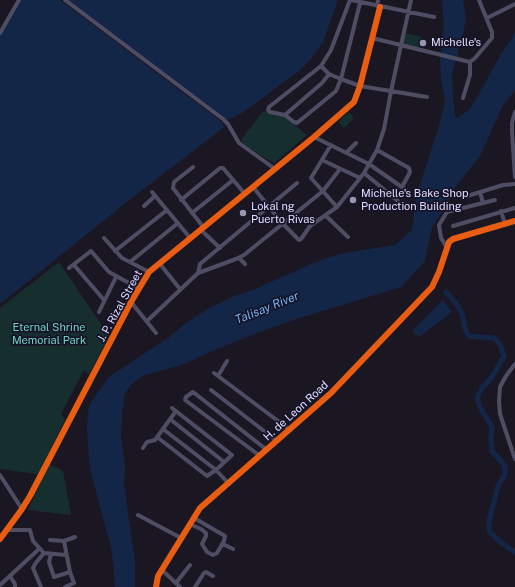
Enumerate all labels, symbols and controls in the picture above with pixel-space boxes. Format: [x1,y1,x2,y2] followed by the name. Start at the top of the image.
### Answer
[431,36,481,50] place label: Michelle's
[418,38,428,48] marker: Michelle's
[361,187,469,213] place label: Michelle's Bake Shop Production Building
[348,195,358,205] marker: Michelle's Bake Shop Production Building
[251,200,315,226] place label: Lokal ng Puerto Rivas
[238,208,248,218] marker: Lokal ng Puerto Rivas
[95,268,145,344] street label: J. P. Rizal Street
[233,289,301,327] water label: Talisay River
[12,321,86,347] park label: Eternal Shrine Memorial Park
[261,378,331,444] street label: H. de Leon Road

